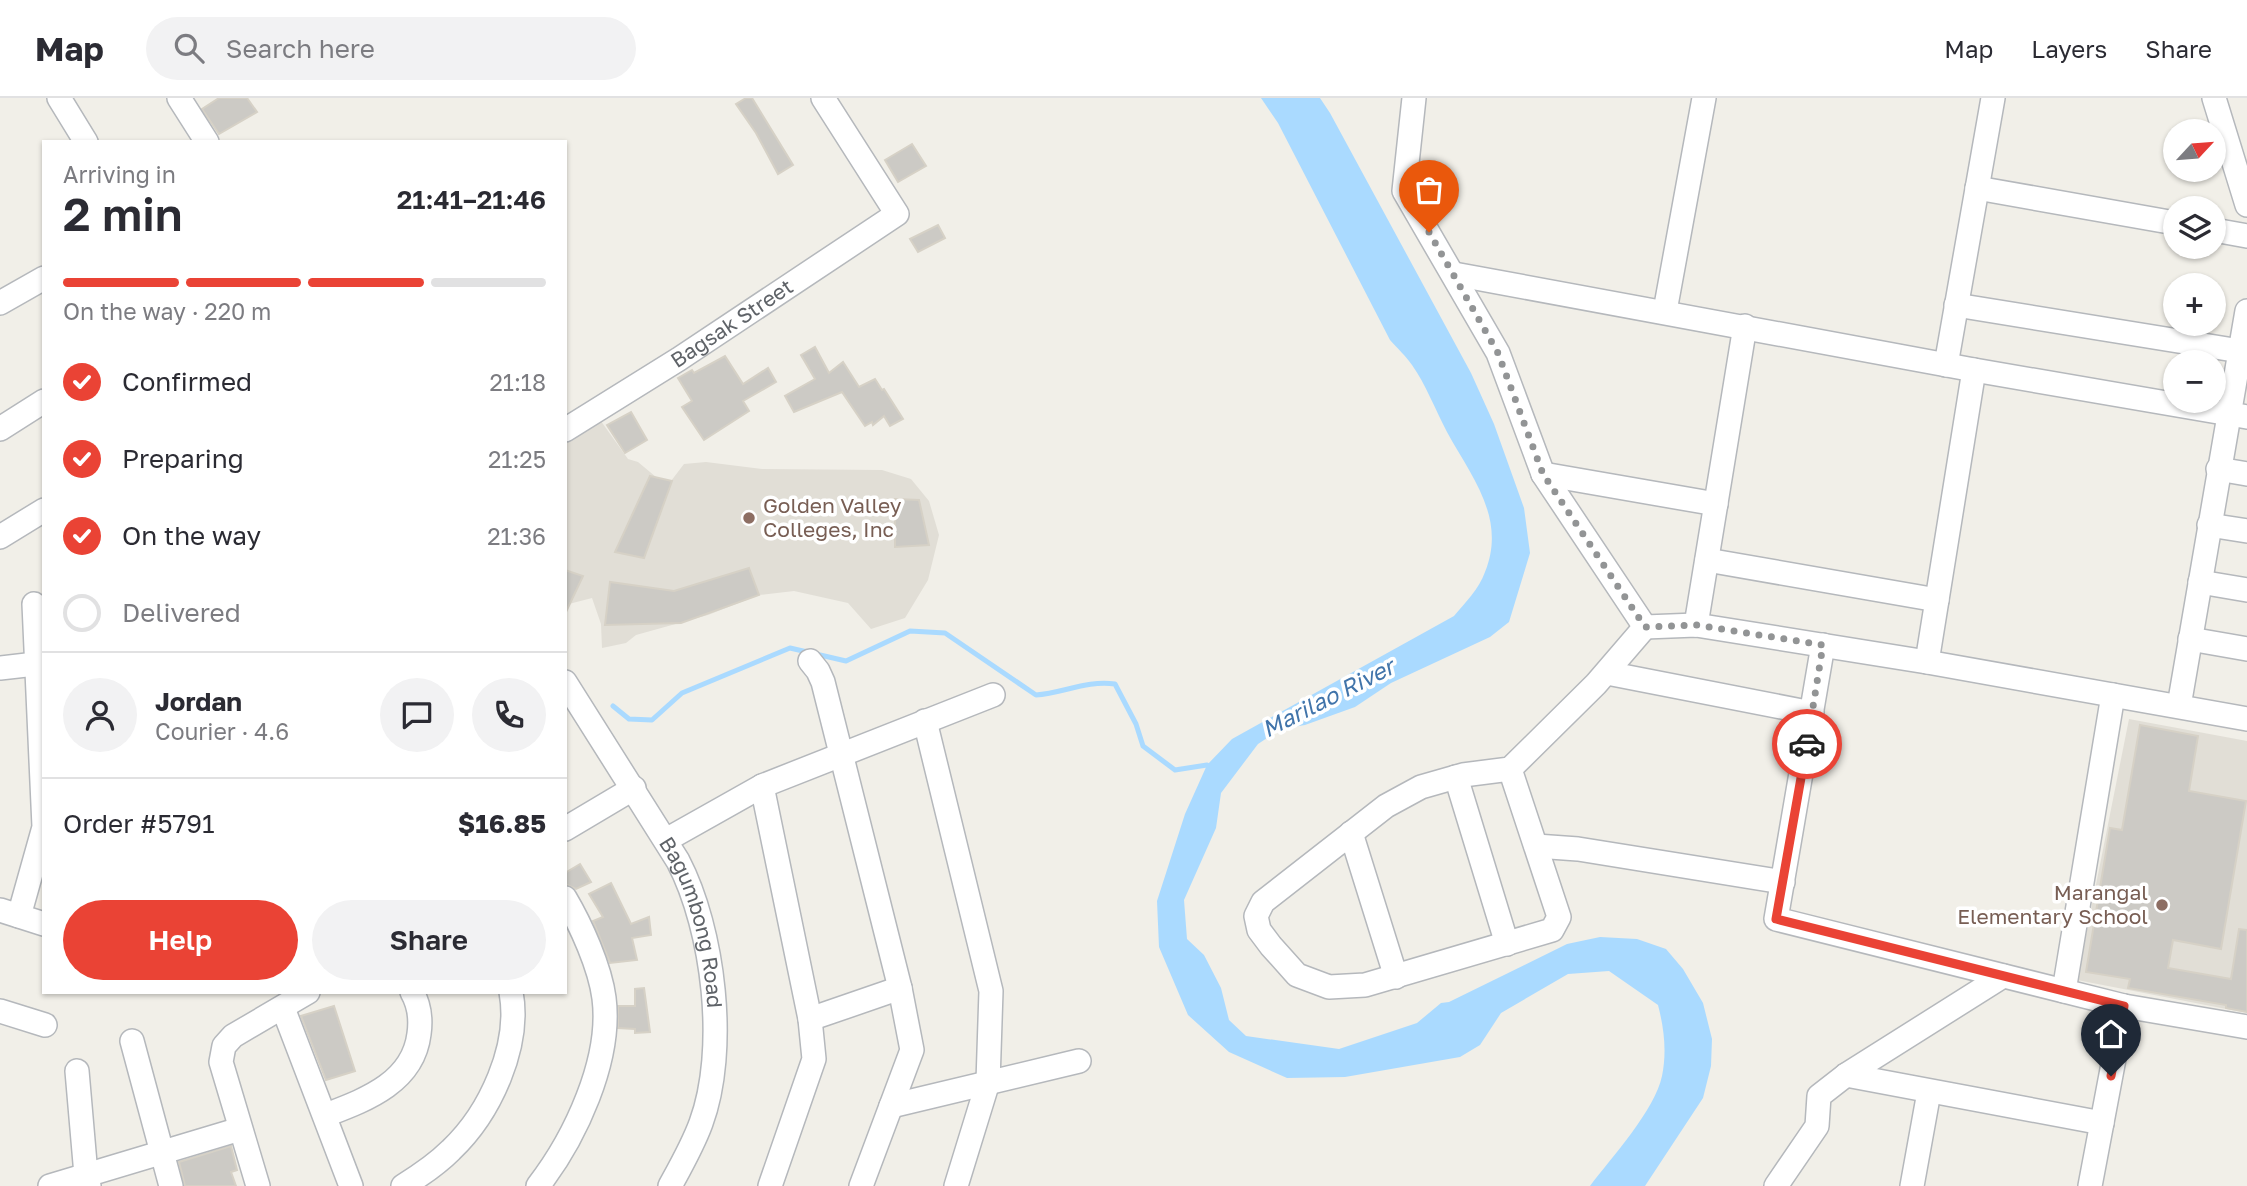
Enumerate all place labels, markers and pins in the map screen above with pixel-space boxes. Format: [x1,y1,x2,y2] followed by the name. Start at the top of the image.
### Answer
[1399,160,1459,232] pin
[763,492,902,542] place label: Golden Valley Colleges, Inc
[741,510,757,526] marker: Golden Valley Colleges, Inc
[1957,879,2148,929] place label: Marangal Elementary School
[2154,897,2170,913] marker: Marangal Elementary School
[2081,1004,2141,1076] pin

